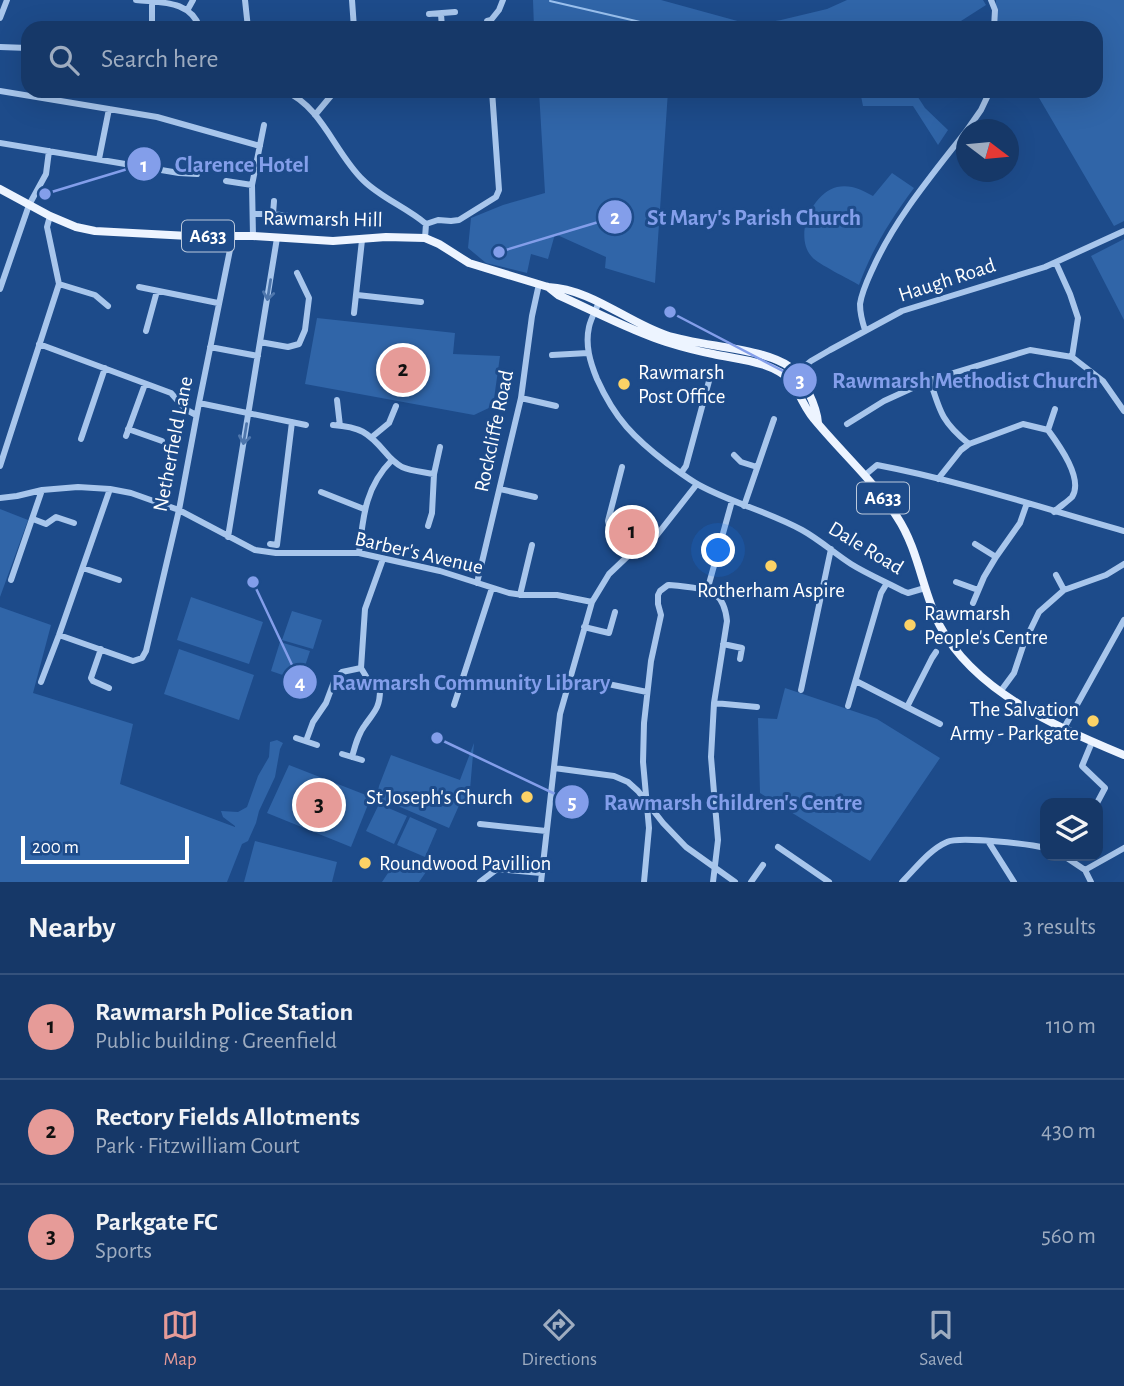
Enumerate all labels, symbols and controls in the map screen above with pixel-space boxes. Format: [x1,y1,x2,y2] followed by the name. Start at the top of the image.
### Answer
[21,21,1103,98] search box
[45,41,83,79] icon: search
[101,46,219,72] text: Search here
[956,119,1019,182] north arrow
[126,142,324,186] callout: Clarence Hotel
[175,154,309,177] text: Clarence Hotel
[140,155,148,176] text: 1
[598,195,875,239] callout: St Mary's Parish Church
[263,207,383,231] street label: Rawmarsh Hill
[610,207,620,228] text: 2
[647,207,861,230] text: St Mary's Parish Church
[182,220,234,252] road number: A633
[896,254,998,306] street label: Haugh Road
[262,278,275,301] one-way arrow
[380,344,426,396] pin: 2
[783,358,1112,402] callout: Rawmarsh Methodist Church
[638,362,725,407] place label: Rawmarsh Post Office
[471,368,517,494] street label: Rockcliffe Road
[795,370,805,391] text: 3
[832,370,1098,393] text: Rawmarsh Methodist Church
[150,375,196,513] street label: Netherfield Lane
[616,376,632,392] marker: Rawmarsh Post Office
[238,422,251,445] one-way arrow
[857,482,909,513] road number: A633
[609,506,655,558] pin: 1
[825,518,907,579] street label: Dale Road
[353,528,485,578] street label: Barber's Avenue
[701,533,735,567] your location
[763,558,779,574] marker: Rotherham Aspire
[697,580,845,601] place label: Rotherham Aspire
[924,603,1048,648] place label: Rawmarsh People's Centre
[902,617,918,633] marker: Rawmarsh People's Centre
[282,660,624,704] callout: Rawmarsh Community Library
[295,672,305,693] text: 4
[332,672,611,695] text: Rawmarsh Community Library
[950,699,1079,744] place label: The Salvation Army - Parkgate
[1085,713,1101,729] marker: The Salvation Army - Parkgate
[296,779,342,831] pin: 3
[555,780,876,824] callout: Rawmarsh Children's Centre
[366,787,513,808] place label: St Joseph's Church
[519,789,535,805] marker: St Joseph's Church
[567,792,577,813] text: 5
[604,792,862,815] text: Rawmarsh Children's Centre
[1040,798,1103,861] map controls
[1040,798,1103,861] button: layers
[21,833,189,865] scale bar
[32,838,79,857] text: 200 m
[379,853,551,874] place label: Roundwood Pavillion
[357,855,373,871] marker: Roundwood Pavillion
[28,913,116,943] text: Nearby
[1023,916,1096,939] text: 3 results
[95,999,353,1025] text: Rawmarsh Police Station
[47,1015,55,1038] text: 1
[1046,1015,1096,1038] text: 110 m
[95,1030,337,1053] text: Public building · Greenfield
[95,1104,360,1130] text: Rectory Fields Allotments
[46,1120,56,1143] text: 2
[1041,1120,1096,1143] text: 430 m
[95,1135,300,1158] text: Park · Fitzwilliam Court
[95,1209,218,1235] text: Parkgate FC
[46,1225,56,1248] text: 3
[1041,1225,1096,1248] text: 560 m
[95,1240,152,1263] text: Sports
[161,1306,199,1371] tab: Map
[521,1306,597,1371] tab: Directions
[919,1306,963,1371] tab: Saved

